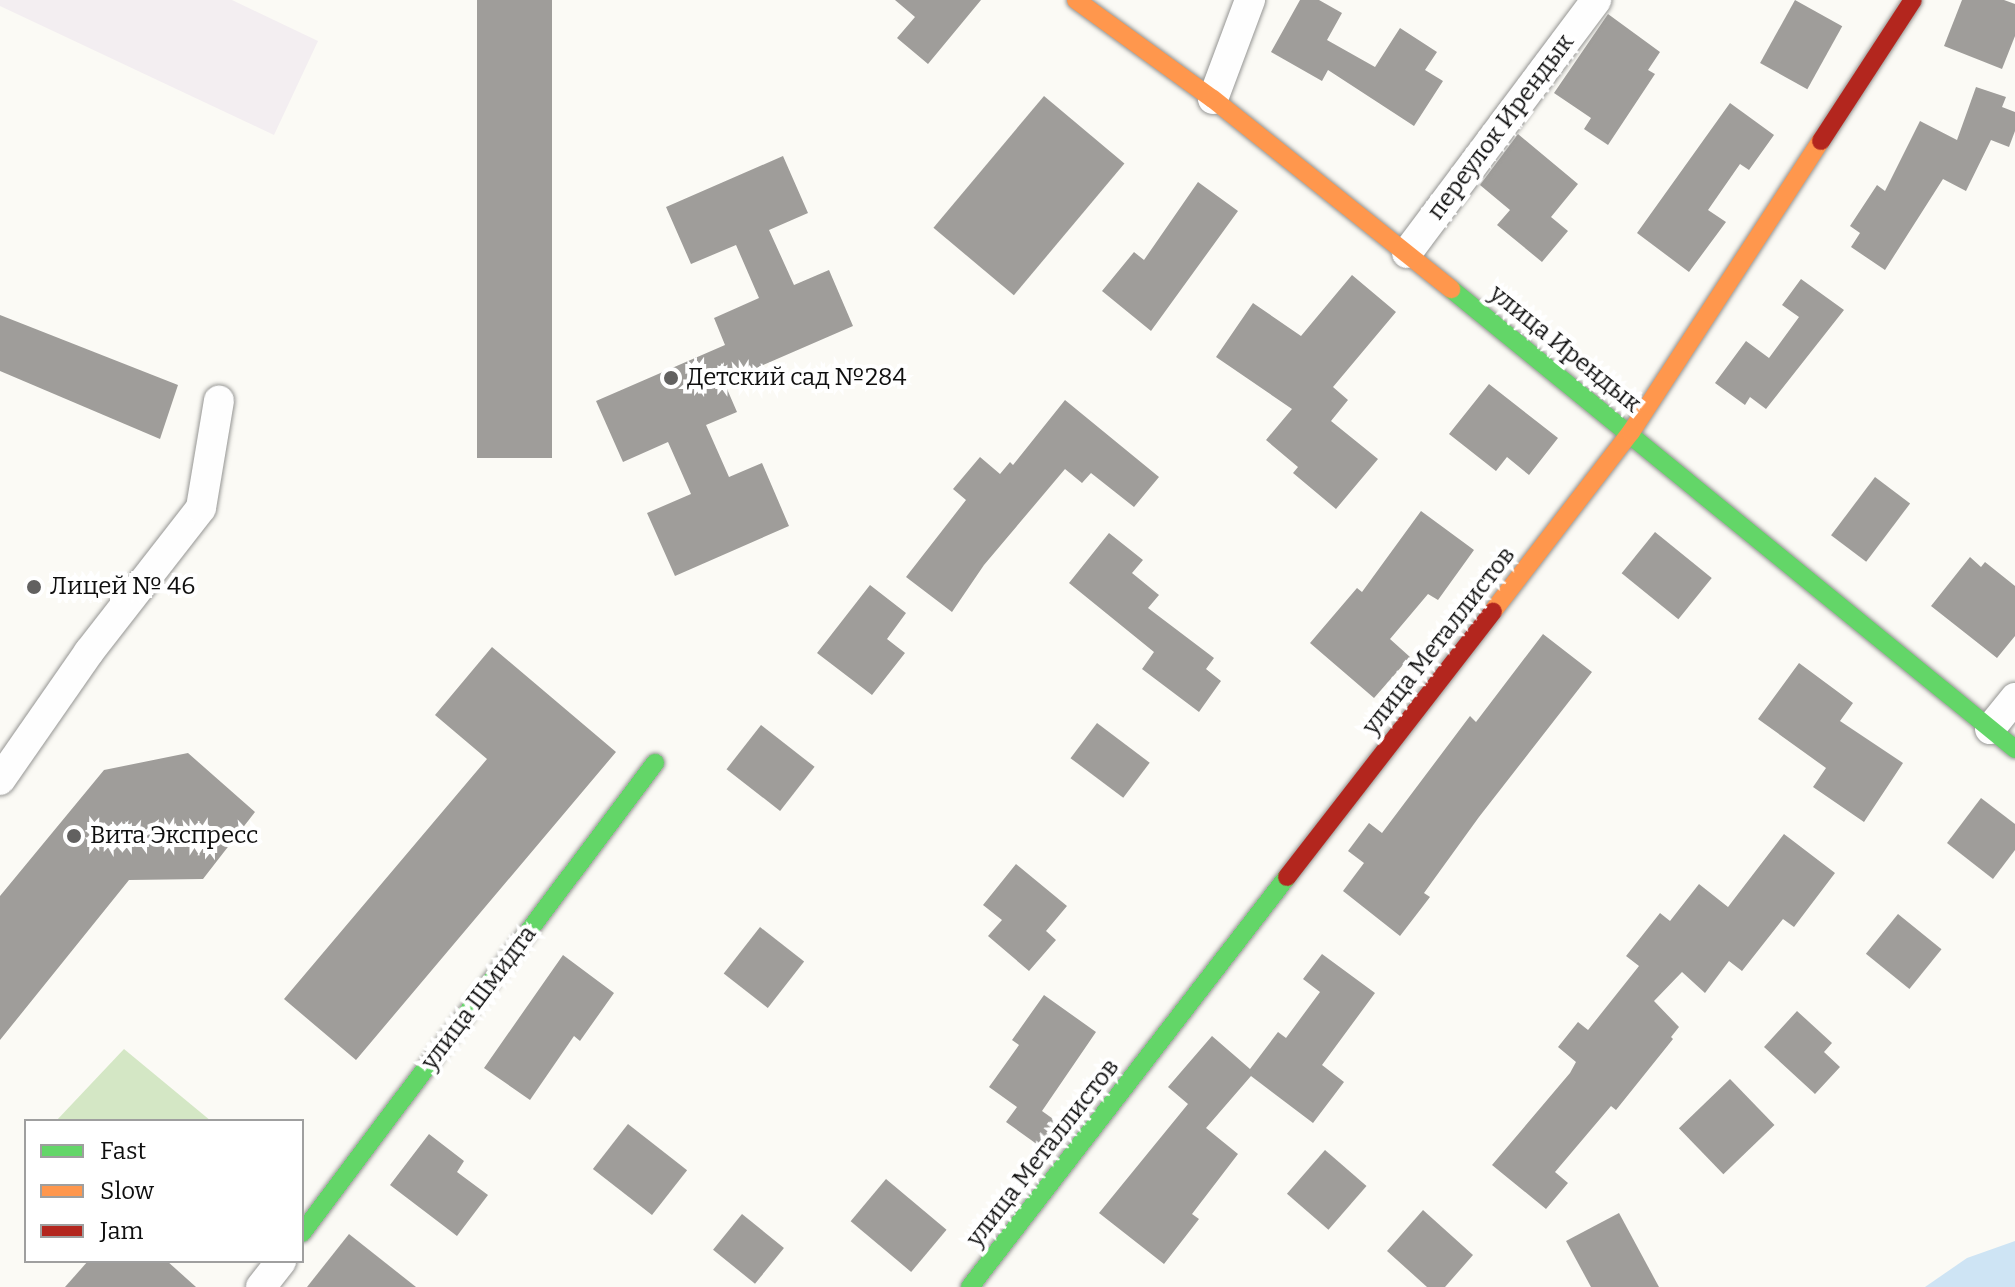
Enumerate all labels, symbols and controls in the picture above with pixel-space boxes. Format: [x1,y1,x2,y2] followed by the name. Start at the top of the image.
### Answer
[1422,29,1580,225] street label: переулок Ирендык
[1484,279,1646,419] street label: улица Ирендык
[687,364,906,392] place label: Детский сад №284
[662,369,680,387] marker: Детский сад №284
[1357,541,1521,741] street label: улица Металлистов
[50,573,195,601] place label: Лицей № 46
[25,578,43,596] marker: Лицей № 46
[90,822,258,850] place label: Вита Экспресс
[65,827,83,845] marker: Вита Экспресс
[415,920,543,1076] street label: улица Шмидта
[961,1053,1125,1253] street label: улица Металлистов
[24,1119,304,1263] legend
[100,1137,146,1165] text: Fast
[100,1177,154,1205] text: Slow
[100,1217,143,1245] text: Jam

